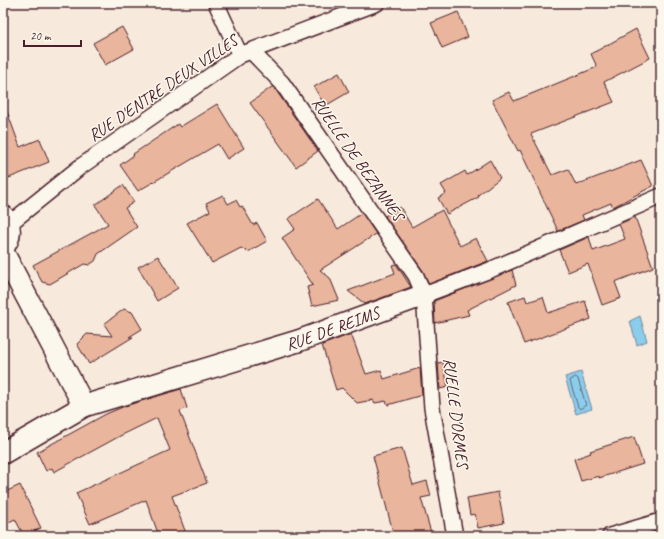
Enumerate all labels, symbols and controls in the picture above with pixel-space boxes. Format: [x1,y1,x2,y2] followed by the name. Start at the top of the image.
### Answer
[24,22,81,48] scale bar
[30,28,52,44] text: 20 m
[84,29,244,146] street label: RUE D'ENTRE DEUX VILLES
[307,93,410,227] street label: RUELLE DE BEZANNES
[283,301,385,355] street label: RUE DE REIMS
[439,357,474,472] street label: RUELLE D'ORMES

